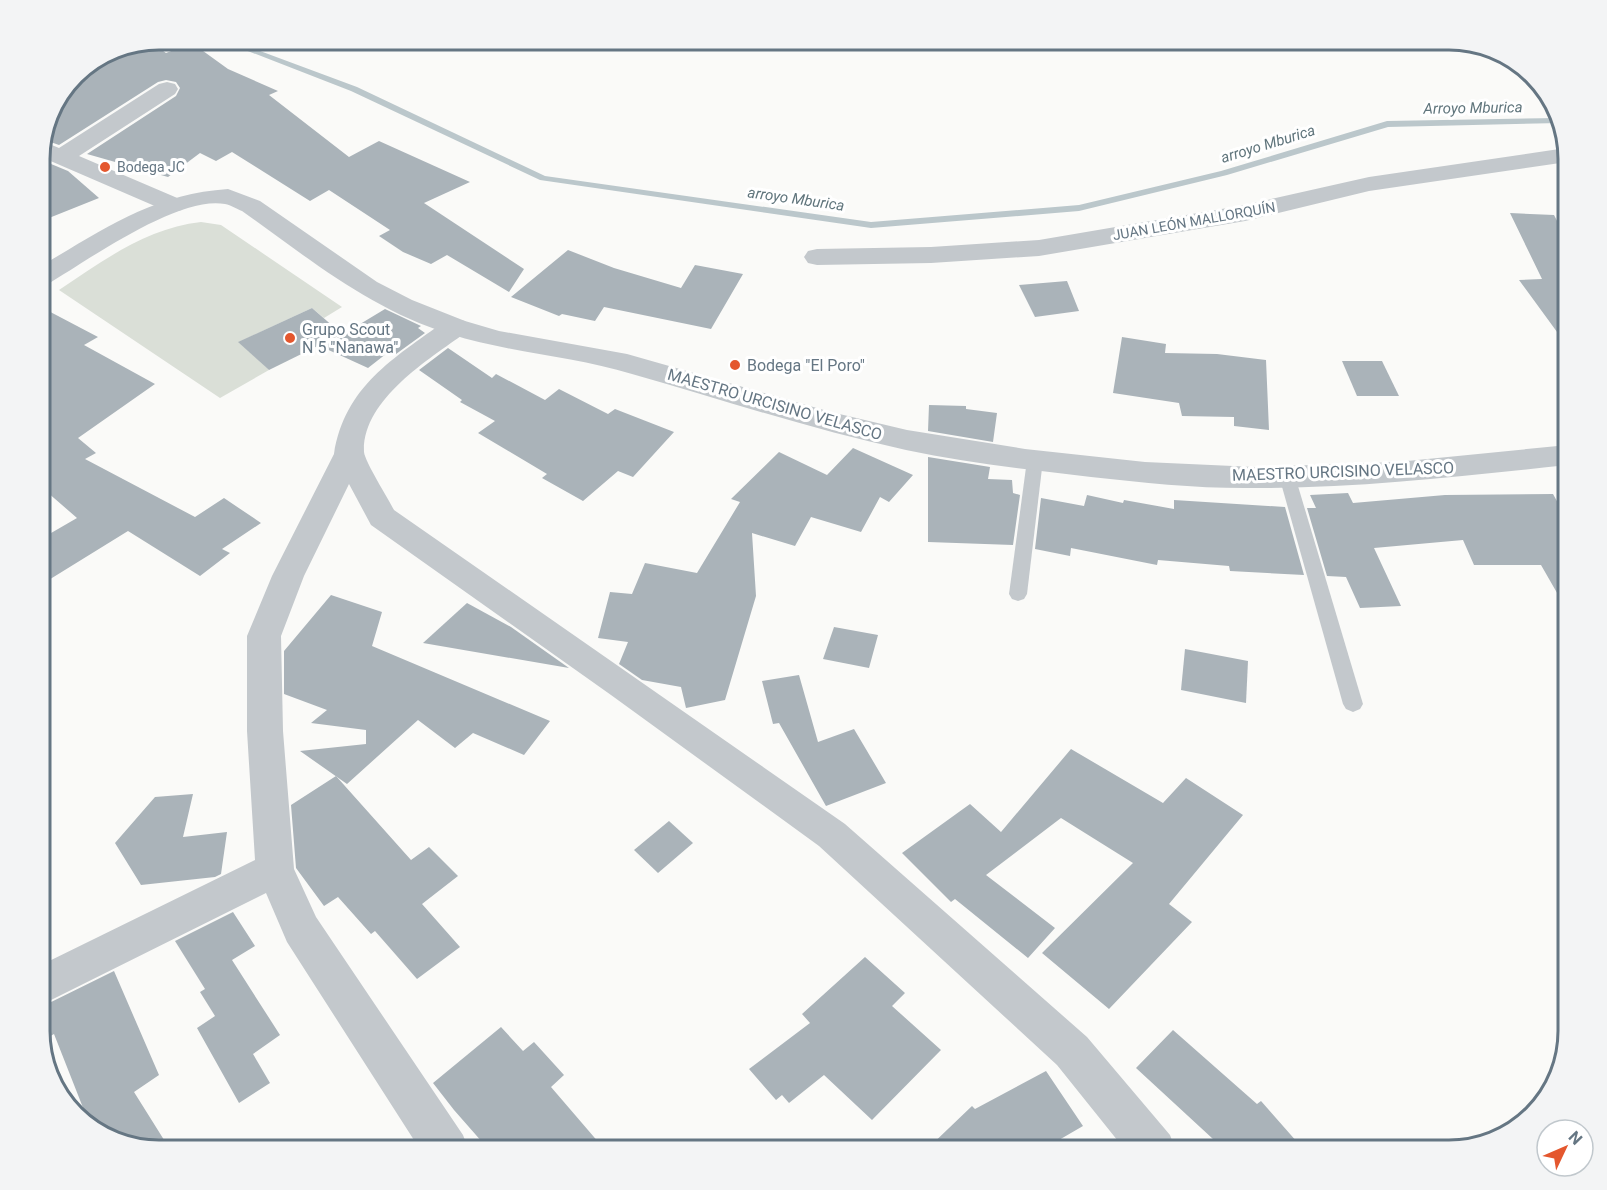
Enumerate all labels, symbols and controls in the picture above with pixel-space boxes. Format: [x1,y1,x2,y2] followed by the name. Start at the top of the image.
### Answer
[1422,98,1523,118] water label: Arroyo Mburica
[1219,121,1317,167] water label: arroyo Mburica
[117,159,185,175] place label: Bodega JC
[98,160,112,174] marker: Bodega JC
[746,183,846,215] water label: arroyo Mburica
[1111,198,1276,243] street label: JUAN LEÓN MALLORQUÍN
[302,320,398,357] place label: Grupo Scout N 5 "Nanawa"
[283,331,297,345] marker: Grupo Scout N 5 "Nanawa"
[747,356,865,375] place label: Bodega "El Poro"
[728,358,742,372] marker: Bodega "El Poro"
[665,365,884,444] street label: MAESTRO URCISINO VELASCO
[1232,458,1454,485] street label: MAESTRO URCISINO VELASCO
[1535,1118,1595,1178] north arrow
[1565,1127,1586,1149] text: N

